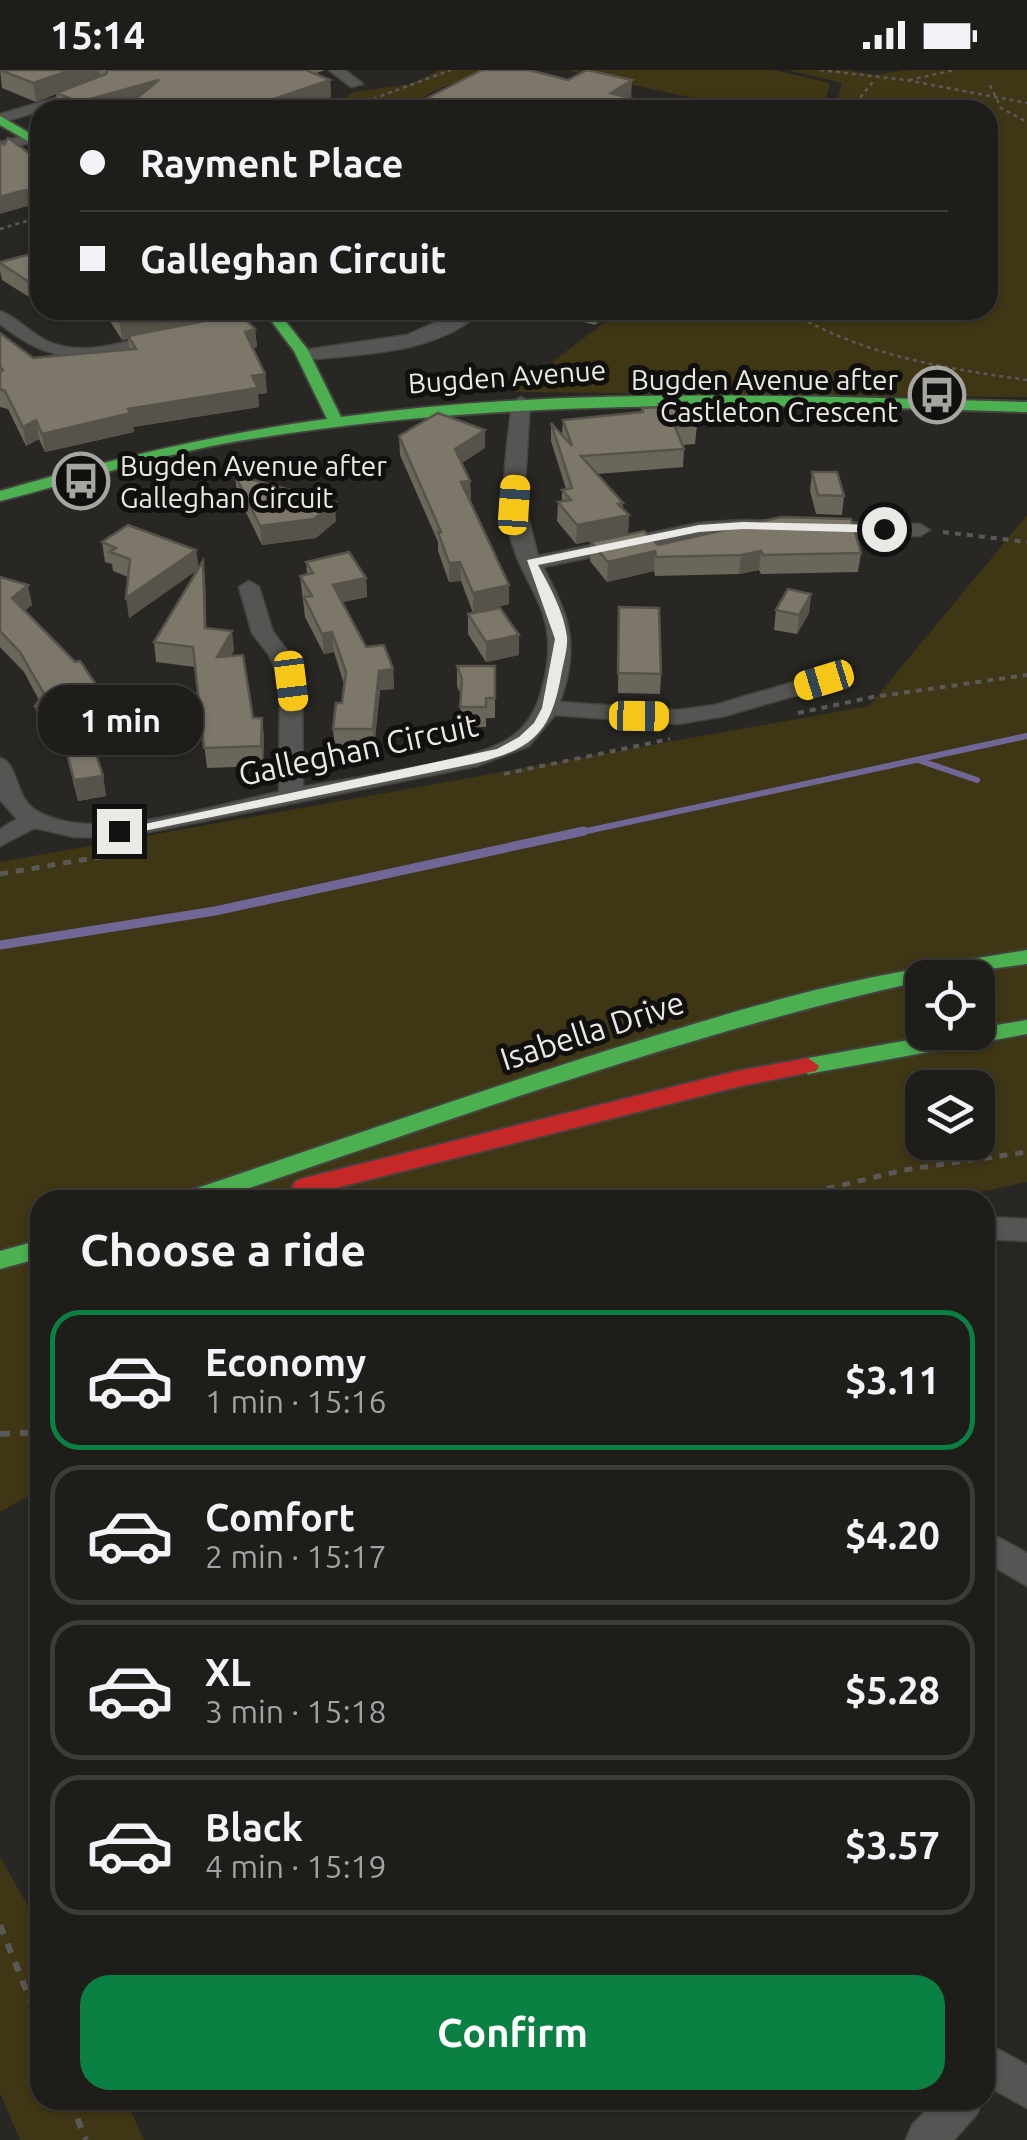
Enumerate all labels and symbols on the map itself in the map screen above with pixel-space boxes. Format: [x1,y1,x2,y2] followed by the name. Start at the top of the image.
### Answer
[407,354,607,398] street label: Bugden Avenue
[631,364,898,427] place label: Bugden Avenue after Castleton Crescent
[907,365,967,425] bus stop icon: Bugden Avenue after Castleton Crescent
[120,450,387,513] place label: Bugden Avenue after Galleghan Circuit
[51,451,111,511] bus stop icon: Bugden Avenue after Galleghan Circuit
[497,474,531,536] car
[862,507,907,552] route start
[272,649,310,713] car
[791,657,857,703] car
[36,686,202,756] callout: 1 min
[609,700,669,732] car
[235,706,481,792] street label: Galleghan Circuit
[97,809,142,854] route end
[496,983,688,1077] street label: Isabella Drive

